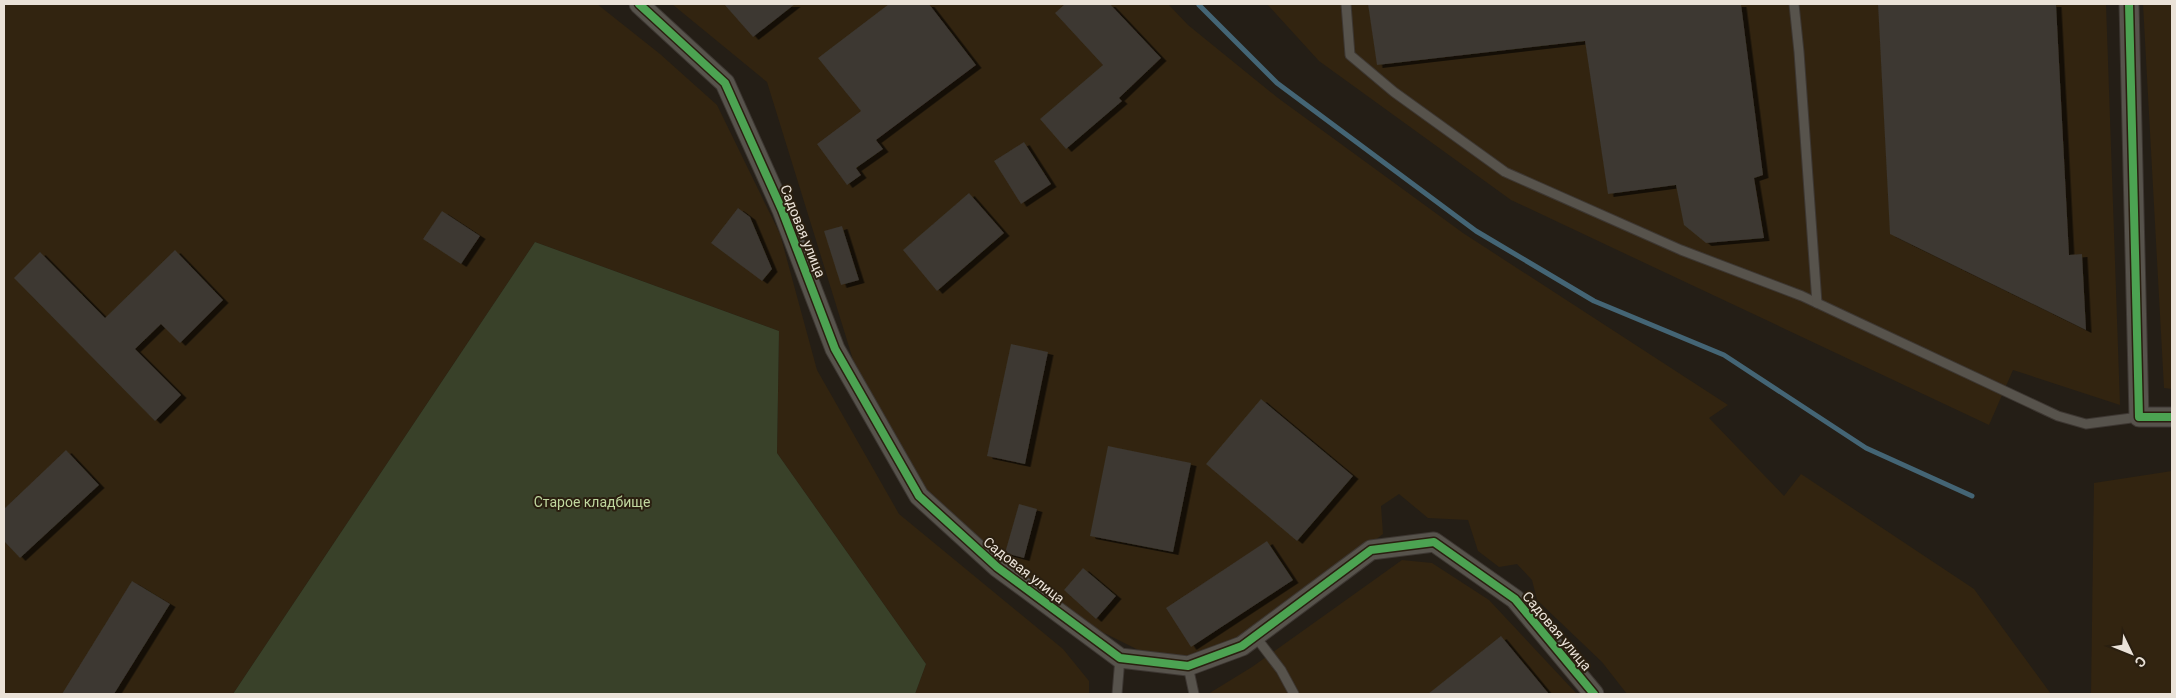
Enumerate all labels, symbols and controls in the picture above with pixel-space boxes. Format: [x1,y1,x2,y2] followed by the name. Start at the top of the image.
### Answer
[777,182,829,280] street label: Садовая улица
[534,494,650,510] park label: Старое кладбище
[980,533,1068,607] street label: Садовая улица
[1519,588,1595,674] street label: Садовая улица
[2106,628,2156,678] north arrow
[2132,653,2149,671] text: С

